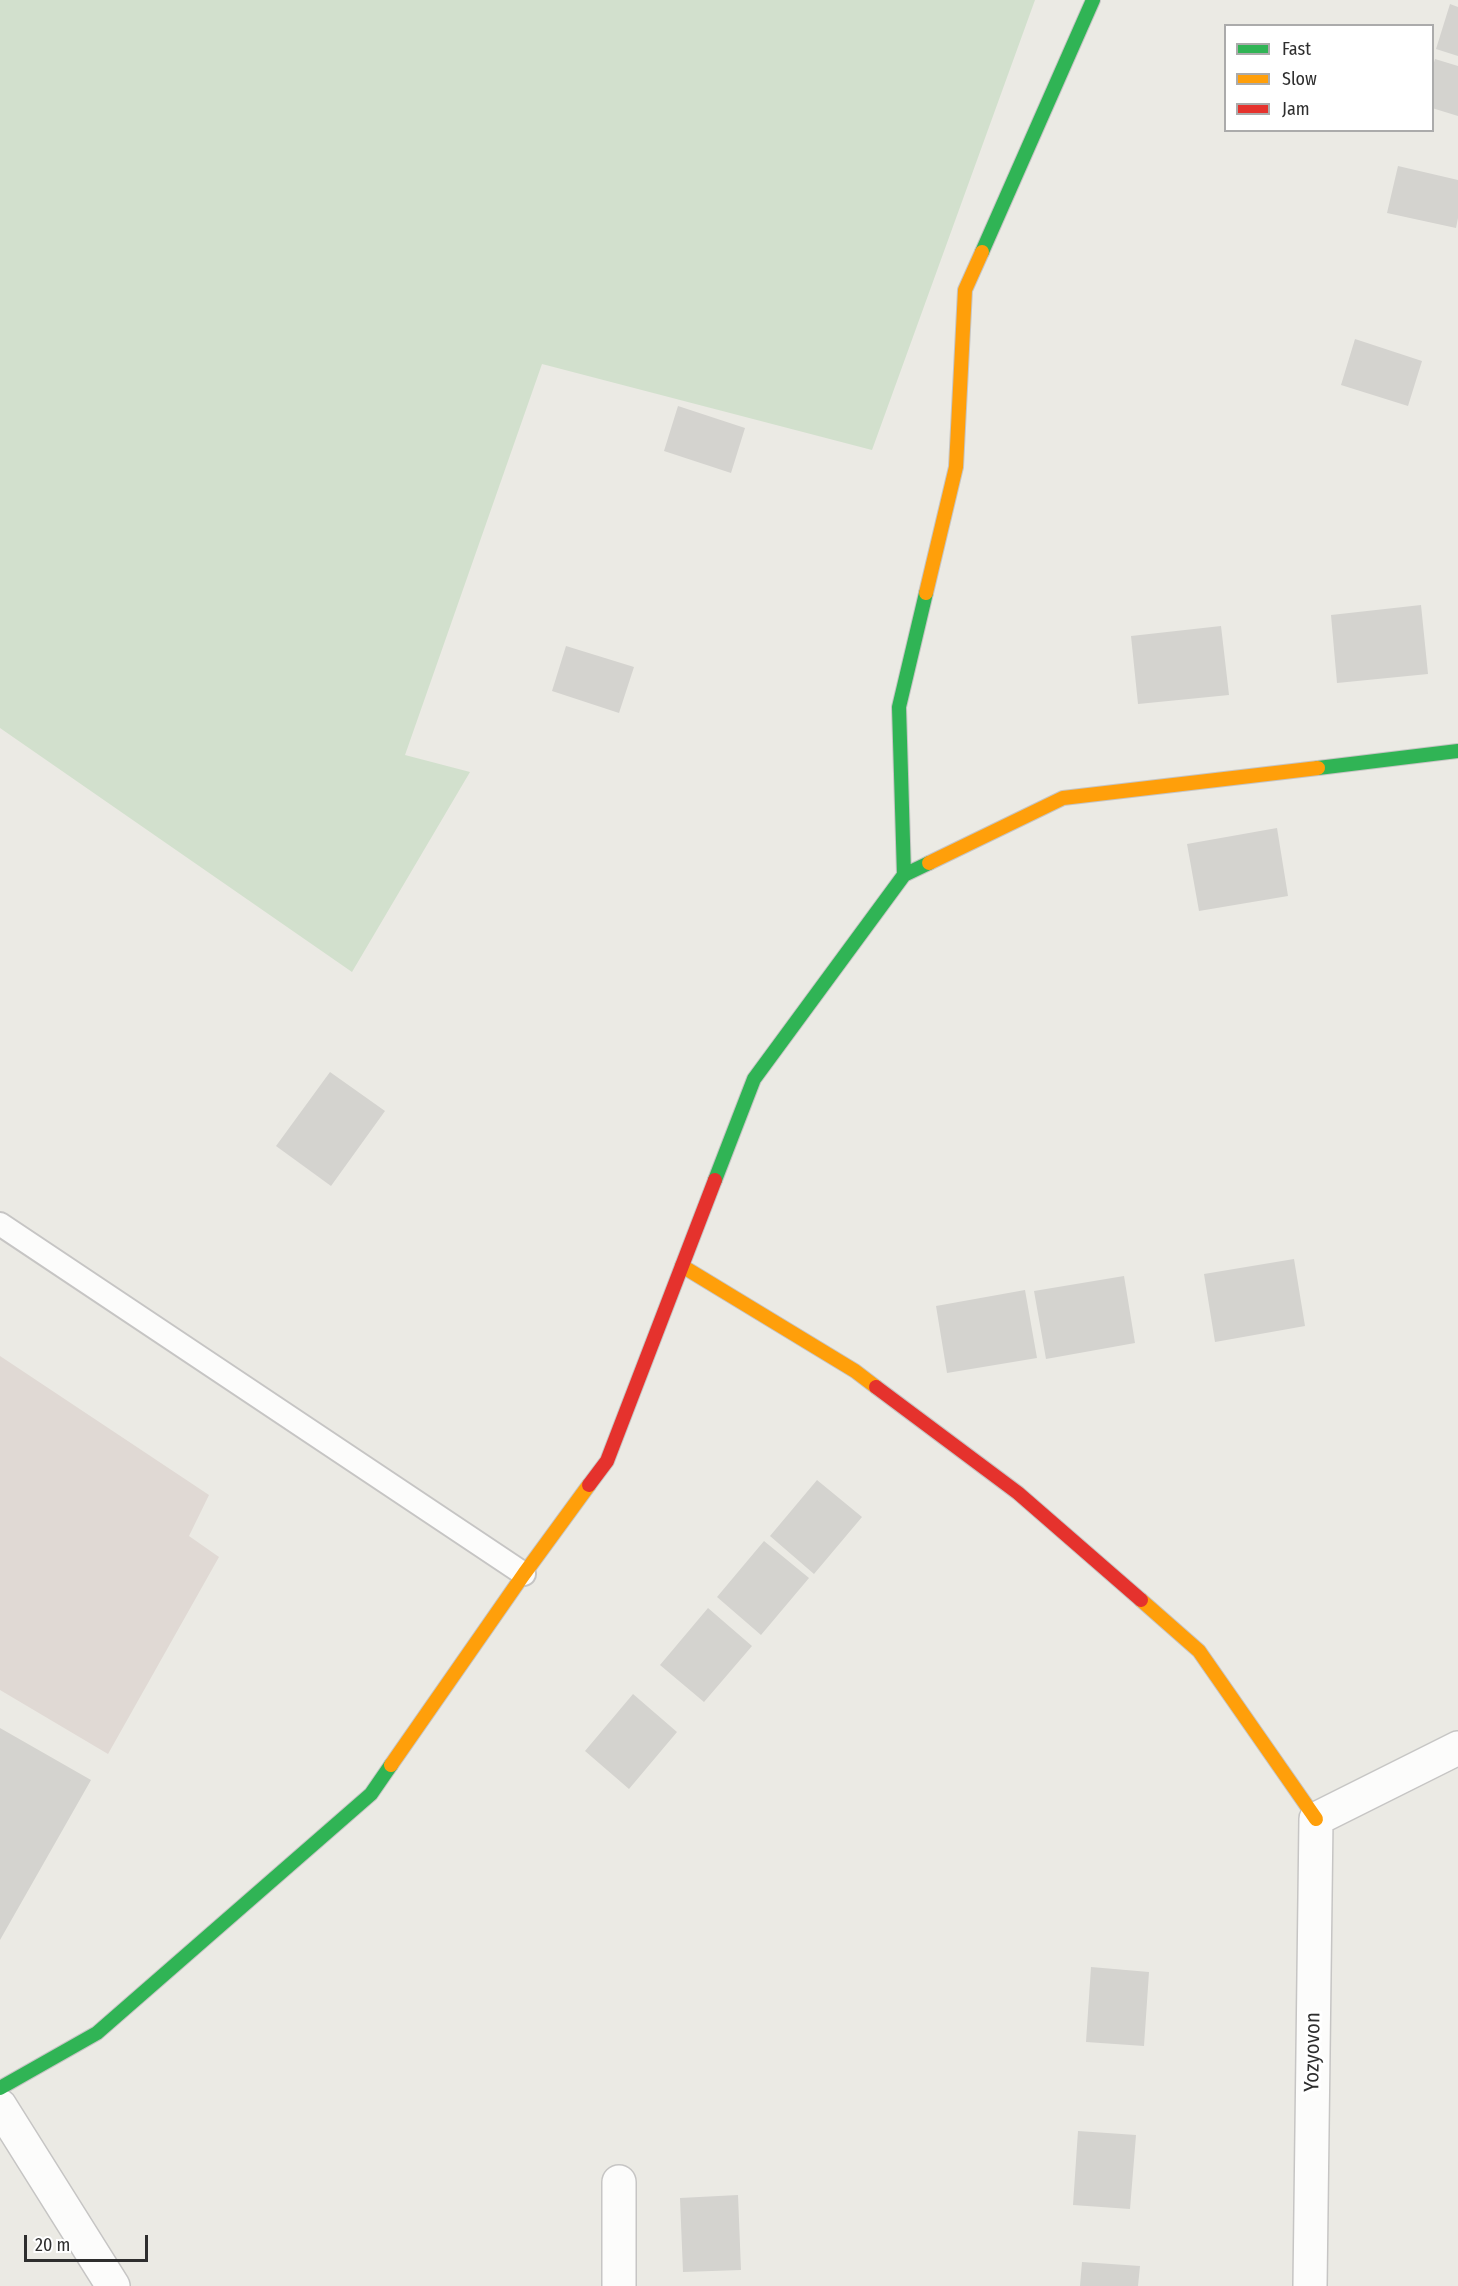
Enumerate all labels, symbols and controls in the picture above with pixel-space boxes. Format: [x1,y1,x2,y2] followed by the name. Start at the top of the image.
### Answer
[1224,24,1434,132] legend
[1282,38,1311,60] text: Fast
[1282,68,1317,90] text: Slow
[1282,98,1310,120] text: Jam
[1300,2012,1326,2092] street label: Yozyovon
[27,2223,152,2261] scale bar
[35,2234,70,2256] text: 20 m

